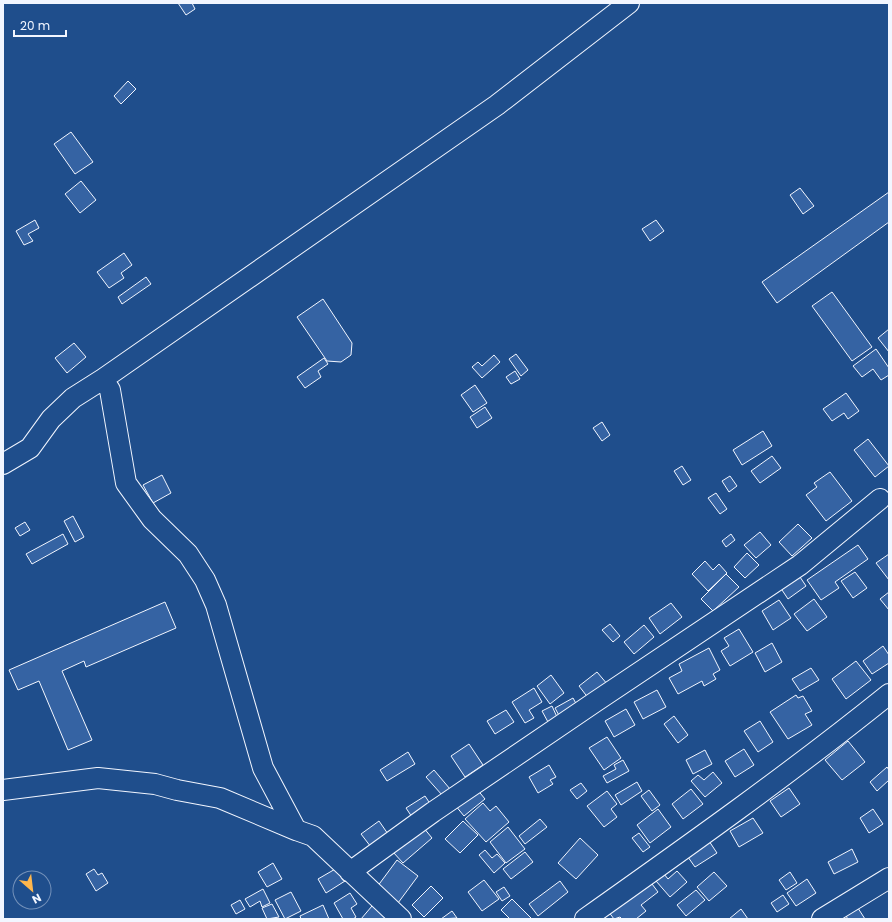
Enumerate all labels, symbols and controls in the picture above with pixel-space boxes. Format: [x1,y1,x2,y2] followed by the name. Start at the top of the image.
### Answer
[14,12,66,38] scale bar
[20,17,50,34] text: 20 m
[12,870,52,910] north arrow
[29,890,44,908] text: N

